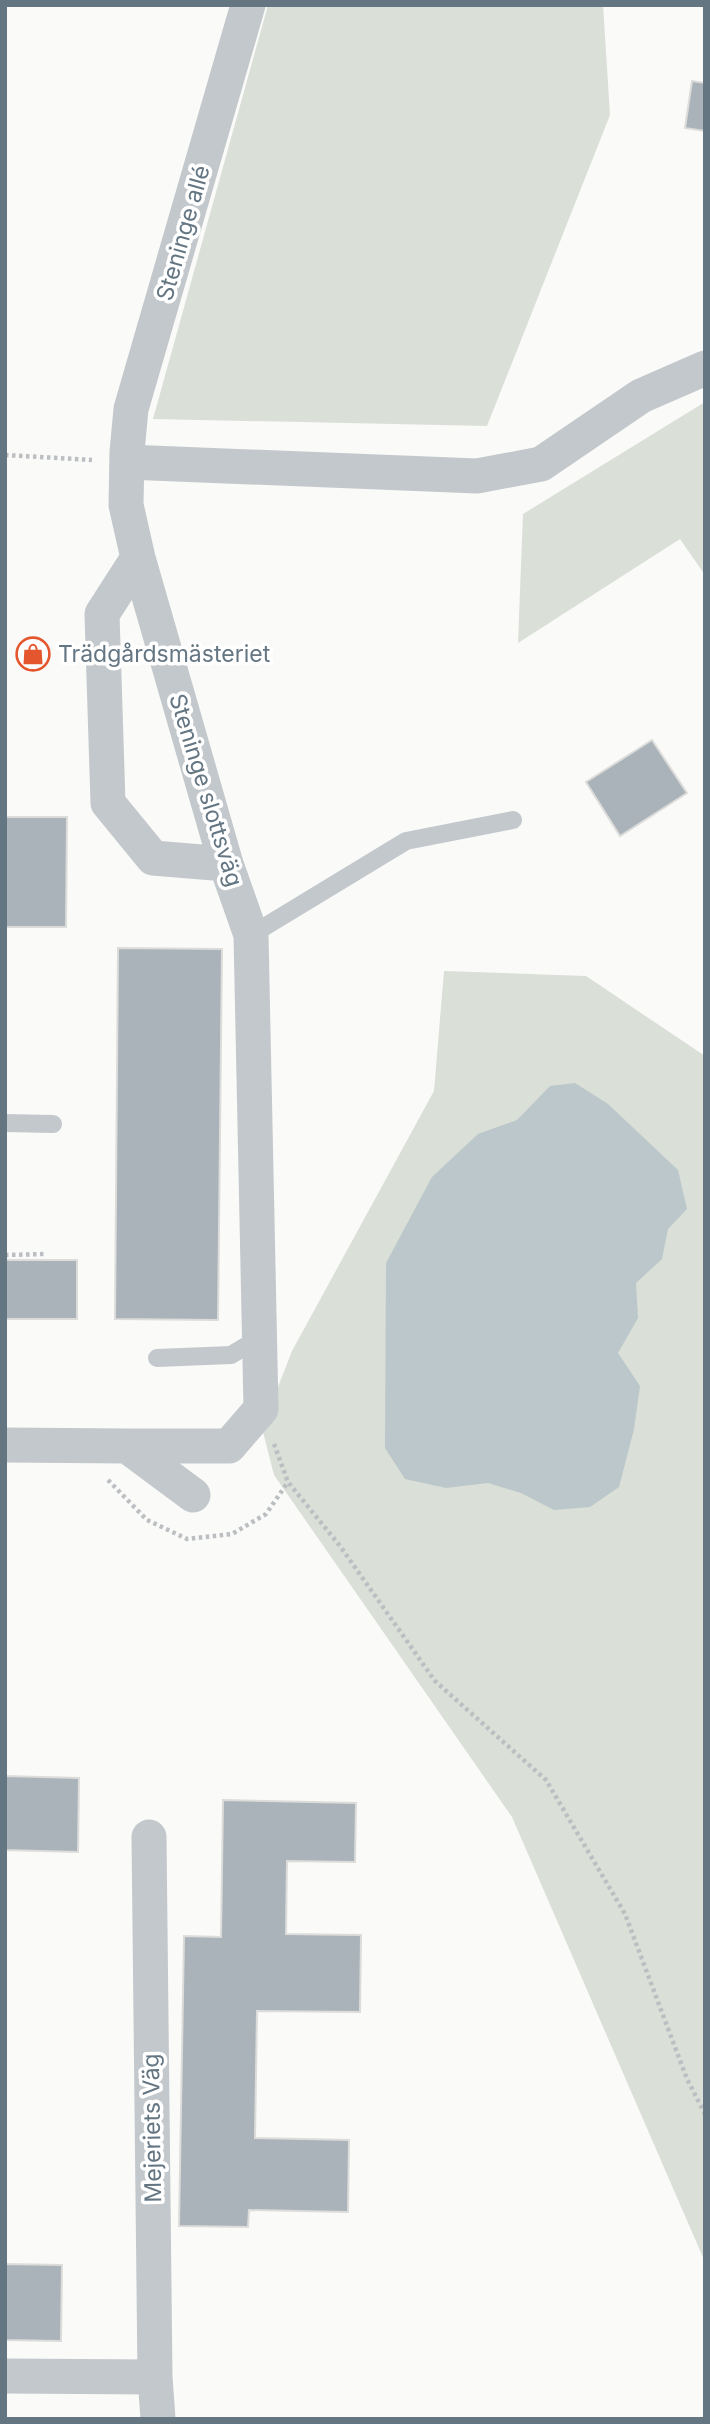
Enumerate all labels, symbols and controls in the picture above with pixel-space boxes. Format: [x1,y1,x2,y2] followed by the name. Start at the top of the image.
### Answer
[150,162,216,304] street label: Steninge allé
[14,635,52,673] shop icon: Trädgårdsmästeriet
[58,640,271,668] place label: Trädgårdsmästeriet
[163,690,249,890] street label: Steninge slottsväg
[137,2053,167,2203] street label: Mejeriets Väg

